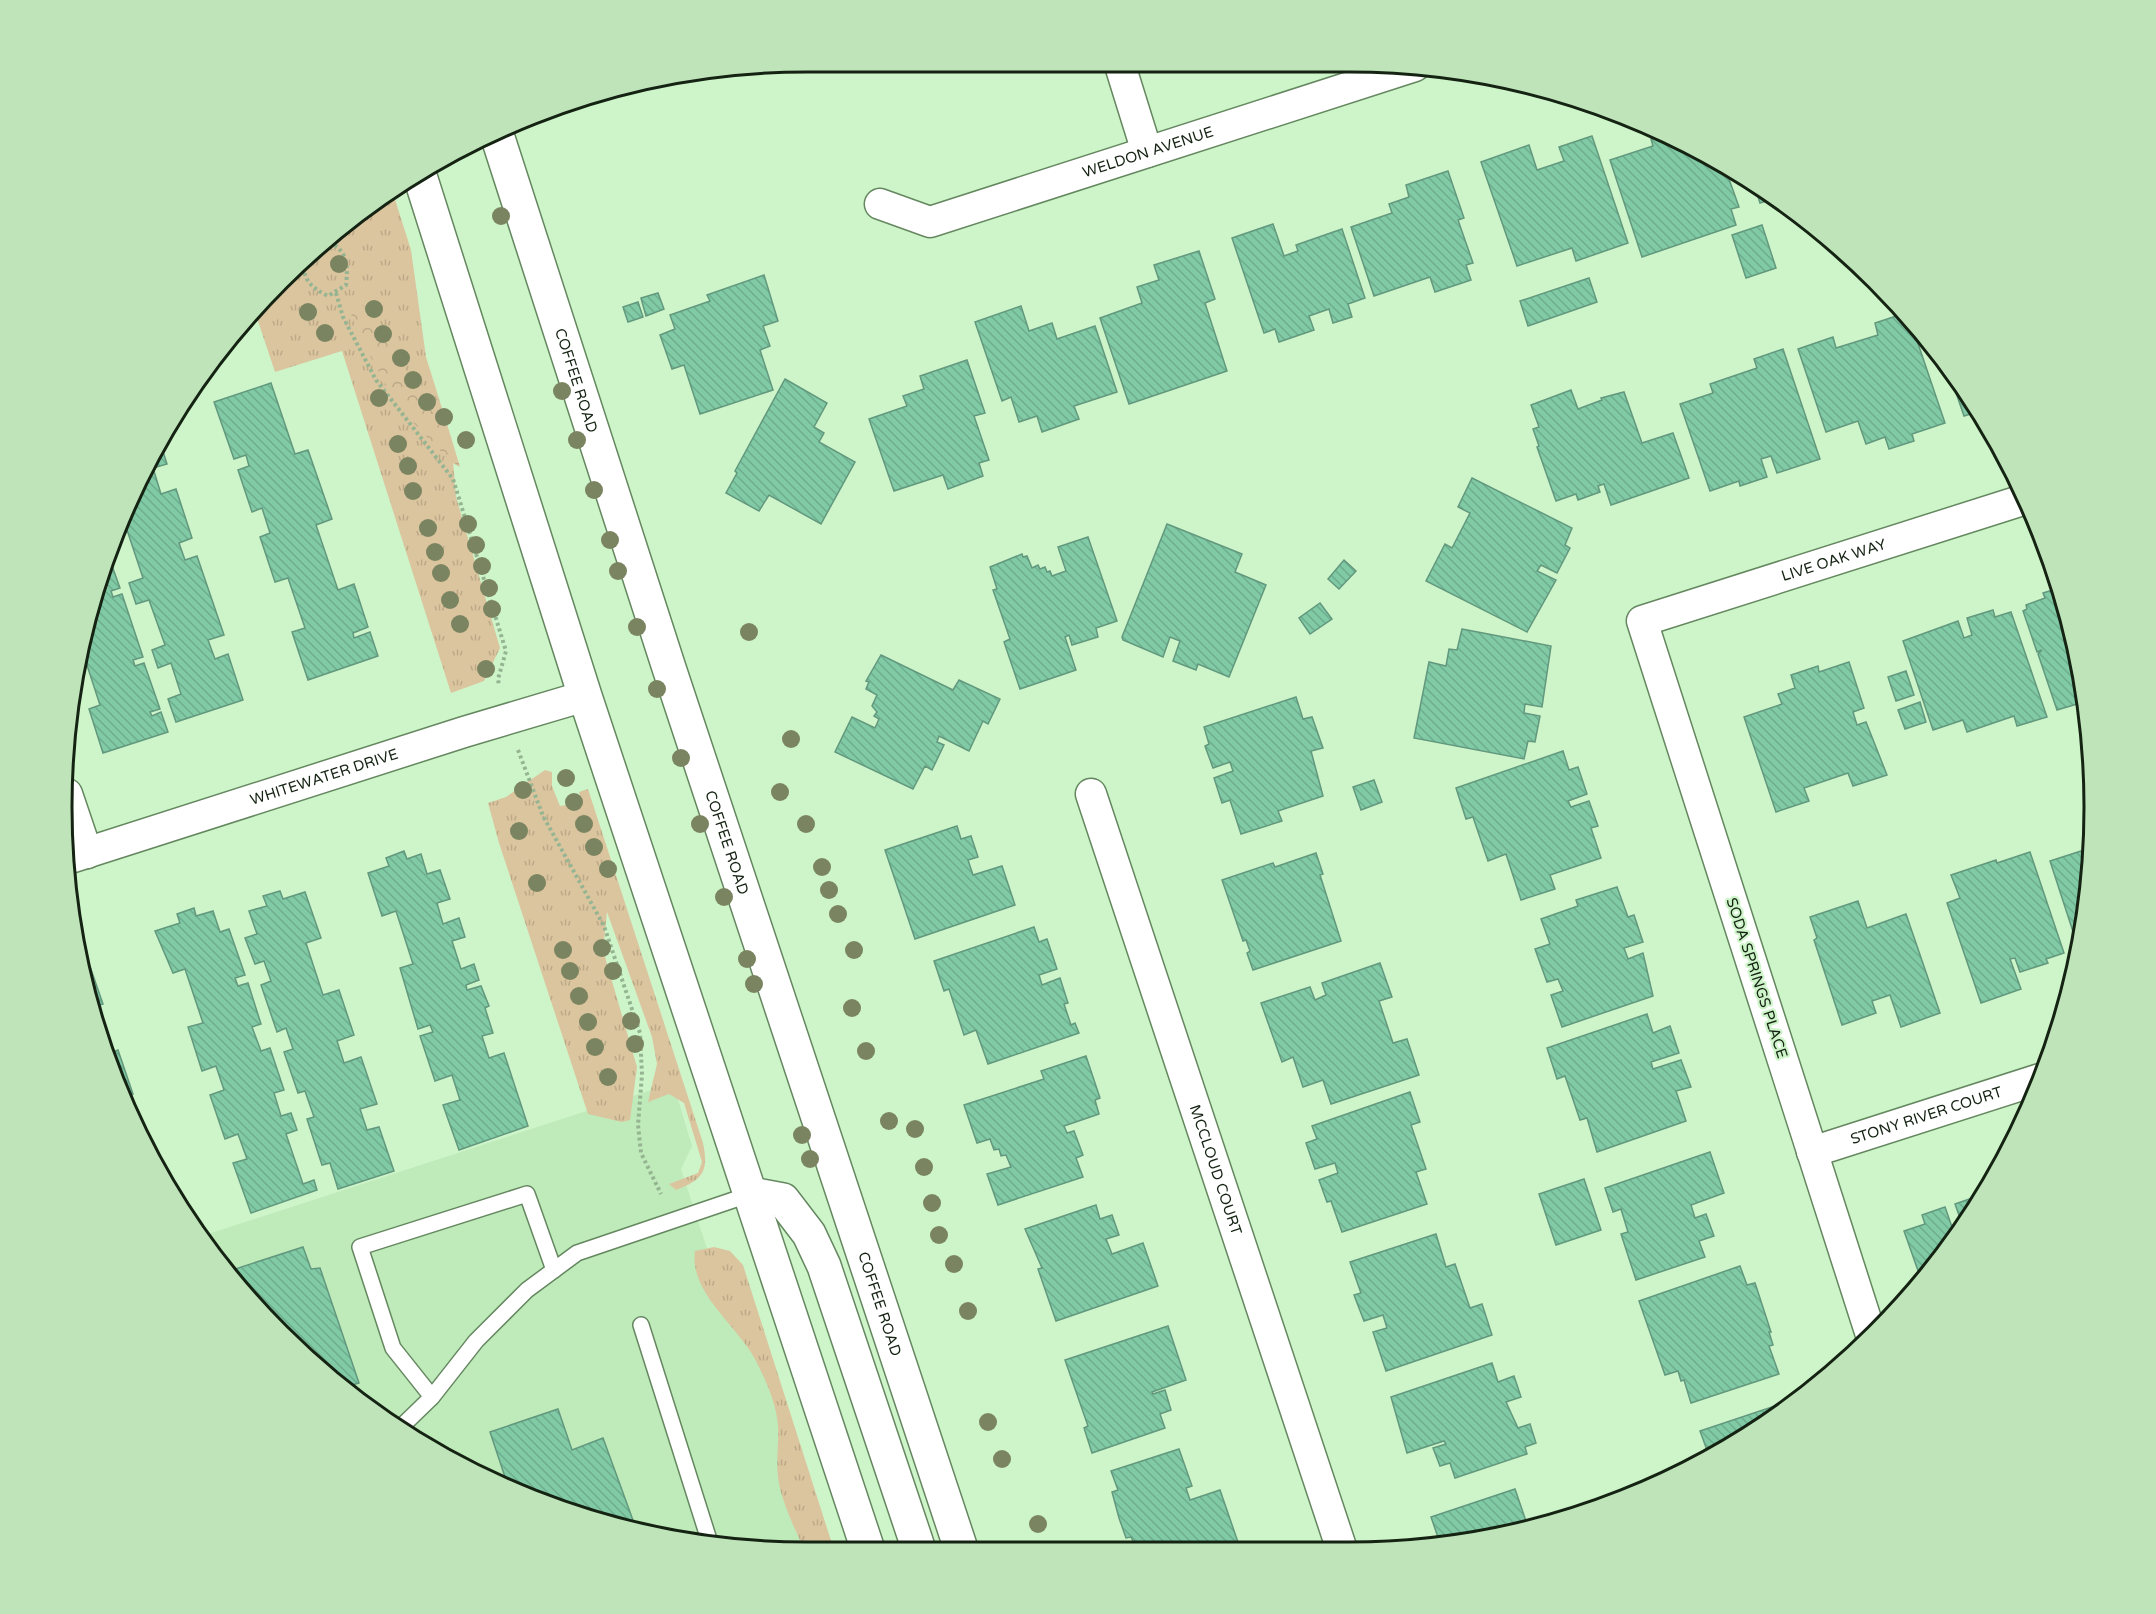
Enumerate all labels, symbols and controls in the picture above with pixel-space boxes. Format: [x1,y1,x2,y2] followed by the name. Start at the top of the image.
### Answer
[1080,122,1216,181] street label: WELDON AVENUE
[551,326,602,435] street label: COFFEE ROAD
[1779,535,1889,585] street label: LIVE OAK WAY
[248,745,400,809] street label: WHITEWATER DRIVE
[701,788,753,897] street label: COFFEE ROAD
[1723,895,1791,1061] street label: SODA SPRINGS PLACE
[1848,1083,2004,1148] street label: STONY RIVER COURT
[1186,1102,1246,1237] street label: MCCLOUD COURT
[854,1249,905,1358] street label: COFFEE ROAD

